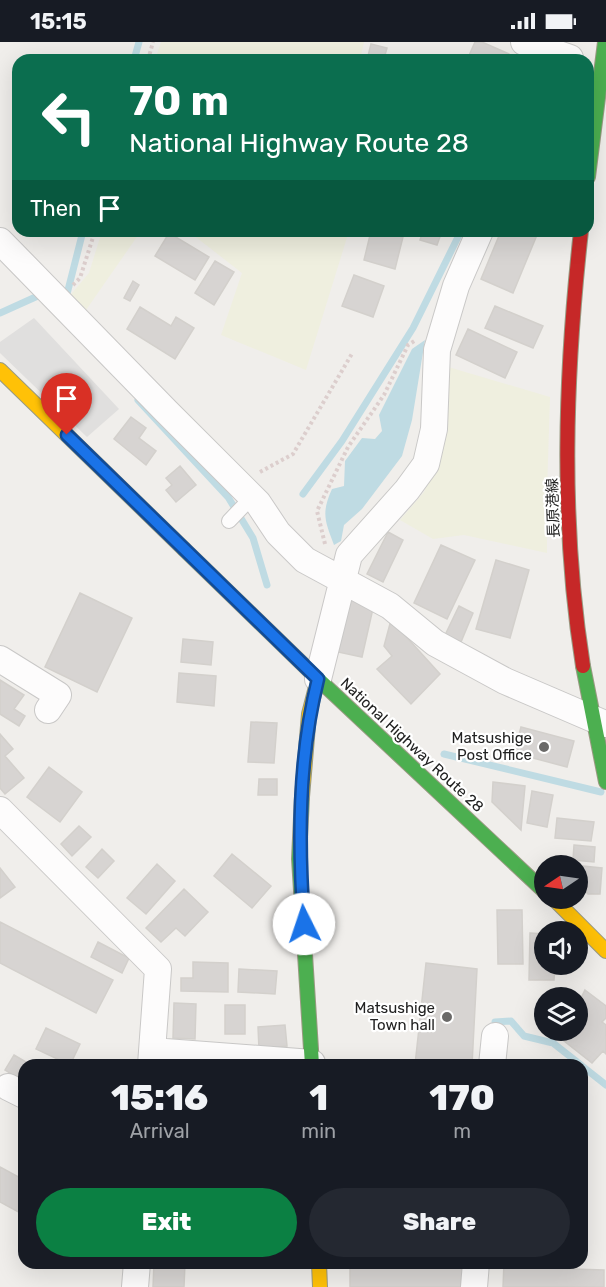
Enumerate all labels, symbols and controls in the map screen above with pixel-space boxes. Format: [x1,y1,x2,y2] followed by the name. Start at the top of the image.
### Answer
[30,8,87,35] text: 15:15
[129,76,229,126] text: 70 m
[30,78,108,156] icon: left
[129,127,469,159] text: National Highway Route 28
[93,192,126,225] icon: arrive
[30,195,81,222] text: Then
[41,373,92,435] pin
[50,382,83,415] icon: arrive
[543,478,563,538] street label: 長原港線
[337,674,487,816] street label: National Highway Route 28
[452,729,532,764] place label: Matsushige Post Office
[537,740,551,754] marker: Matsushige Post Office
[534,855,588,909] north arrow
[534,855,588,1041] map controls
[272,892,336,956] position arrow
[534,921,588,975] button: sound
[534,987,588,1041] button: layers
[355,999,435,1034] place label: Matsushige Town hall
[440,1010,454,1024] marker: Matsushige Town hall
[111,1076,208,1119] text: 15:16
[309,1076,328,1119] text: 1
[429,1076,495,1119] text: 170
[130,1119,190,1143] text: Arrival
[301,1119,336,1143] text: min
[453,1119,471,1143] text: m
[36,1188,297,1257] button: Exit
[309,1188,570,1257] button: Share

